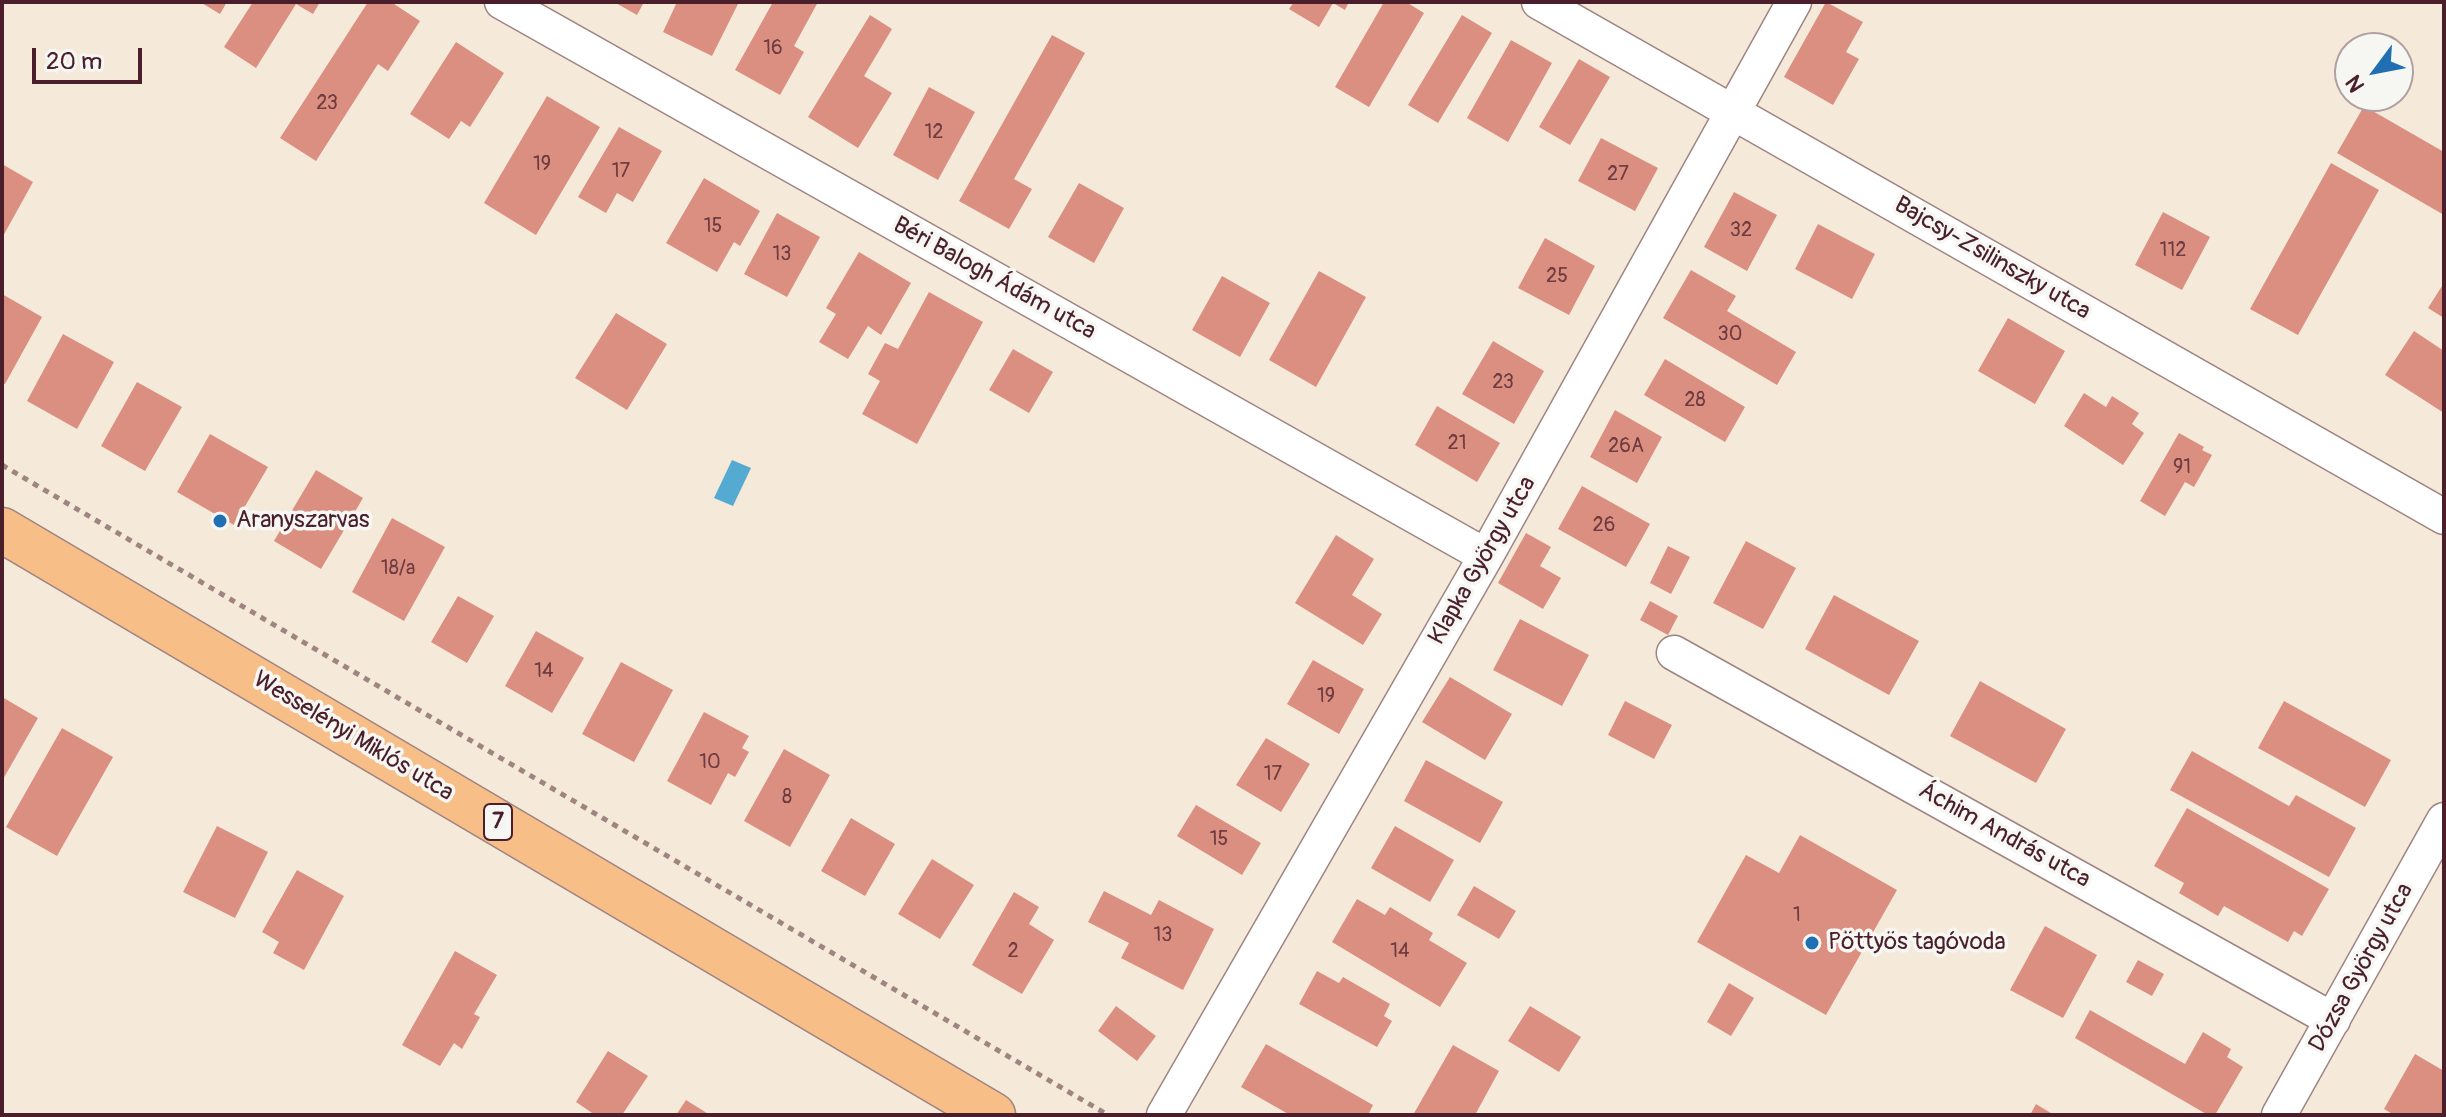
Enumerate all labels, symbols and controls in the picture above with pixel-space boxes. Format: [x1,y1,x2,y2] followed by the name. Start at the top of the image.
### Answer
[36,32,146,82] scale bar
[2334,32,2414,112] north arrow
[763,37,783,61] house number: 16
[46,47,102,76] text: 20 m
[2340,70,2371,97] text: N
[316,92,338,116] house number: 23
[925,121,943,145] house number: 12
[533,153,551,177] house number: 19
[612,160,630,184] house number: 17
[1607,163,1629,187] house number: 27
[1889,191,2095,327] street label: Bajcsy-Zsilinszky utca
[888,211,1100,347] street label: Béri Balogh Ádám utca
[704,215,722,239] house number: 15
[1730,219,1752,243] house number: 32
[2160,239,2186,263] house number: 112
[773,243,791,267] house number: 13
[1546,265,1568,289] house number: 25
[1718,323,1742,347] house number: 30
[1492,371,1514,395] house number: 23
[1684,389,1706,413] house number: 28
[1448,432,1466,456] house number: 21
[1608,435,1644,459] house number: 26A
[2173,456,2191,480] house number: 91
[1423,472,1543,650] street label: Klapka György utca
[236,507,370,535] place label: Aranyszarvas
[211,512,229,530] marker: Aranyszarvas
[1593,514,1615,538] house number: 26
[381,557,415,581] house number: 18/a
[534,660,554,684] house number: 14
[248,666,458,808] street label: Wesselényi Miklós utca
[1317,685,1335,709] house number: 19
[699,751,721,775] house number: 10
[1264,763,1282,787] house number: 17
[1913,777,2095,895] street label: Áchim András utca
[782,786,792,810] house number: 8
[484,804,512,840] road number: 7
[1210,828,1228,852] house number: 15
[2304,879,2420,1057] street label: Dózsa György utca
[1793,904,1801,928] house number: 1
[1154,924,1172,948] house number: 13
[1828,929,2006,957] place label: Pöttyös tagóvoda
[1803,934,1821,952] marker: Pöttyös tagóvoda
[1007,940,1019,964] house number: 2
[1390,940,1410,964] house number: 14

